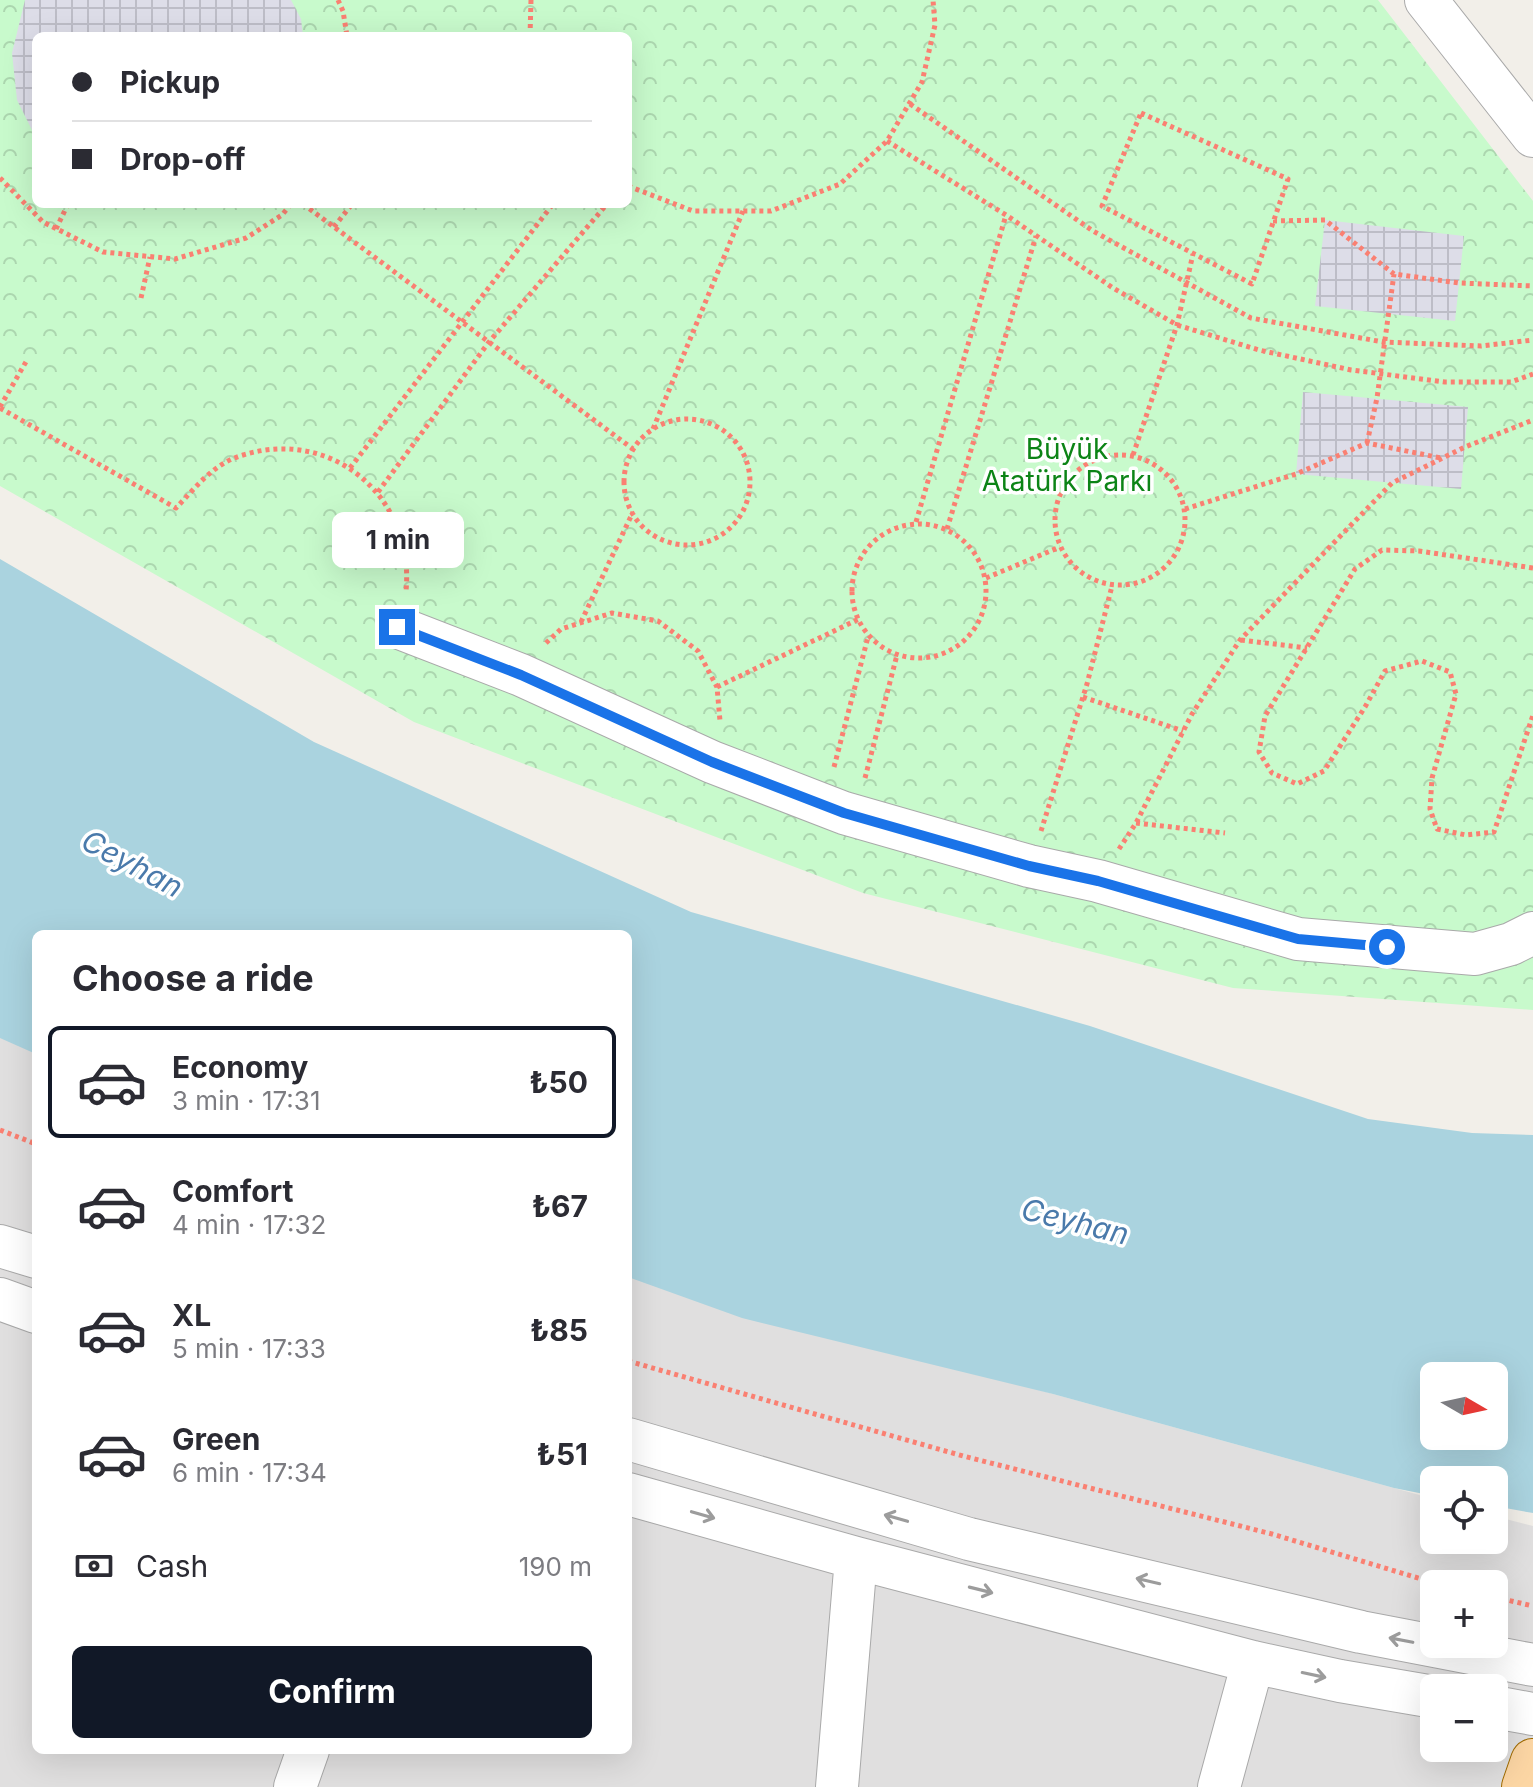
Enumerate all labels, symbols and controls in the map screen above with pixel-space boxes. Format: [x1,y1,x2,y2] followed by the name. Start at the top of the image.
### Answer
[120,64,220,100] text: Pickup
[120,141,246,177] text: Drop-off
[982,432,1152,498] park label: Büyük Atatürk Parkı
[331,511,463,567] callout: 1 min
[366,524,430,555] text: 1 min
[379,609,415,645] route end
[76,822,189,905] water label: Ceyhan
[1369,929,1405,965] route start
[72,956,314,1000] text: Choose a ride
[76,1046,148,1118] icon: car
[172,1049,308,1085] text: Economy
[529,1064,588,1100] text: ₺50
[172,1085,320,1116] text: 3 min · 17:31
[76,1170,148,1242] icon: car
[172,1173,293,1209] text: Comfort
[532,1188,588,1224] text: ₺67
[1018,1190,1133,1252] water label: Ceyhan
[172,1209,326,1240] text: 4 min · 17:32
[76,1294,148,1366] icon: car
[172,1297,211,1333] text: XL
[530,1312,588,1348] text: ₺85
[172,1333,326,1364] text: 5 min · 17:33
[1420,1362,1508,1450] north arrow
[1420,1362,1508,1762] map controls
[76,1418,148,1490] icon: car
[172,1421,260,1457] text: Green
[537,1436,588,1472] text: ₺51
[172,1457,327,1488] text: 6 min · 17:34
[1420,1466,1508,1554] button: locate
[690,1508,716,1523] one-way arrow
[884,1510,910,1525] one-way arrow
[72,1544,116,1588] icon: cash
[136,1548,208,1584] text: Cash
[519,1551,592,1582] text: 190 m
[1420,1570,1508,1658] button: +
[1136,1573,1162,1588] one-way arrow
[968,1583,994,1598] one-way arrow
[1389,1632,1415,1647] one-way arrow
[72,1646,592,1738] button: Confirm
[1301,1668,1327,1683] one-way arrow
[1420,1674,1508,1762] button: −

